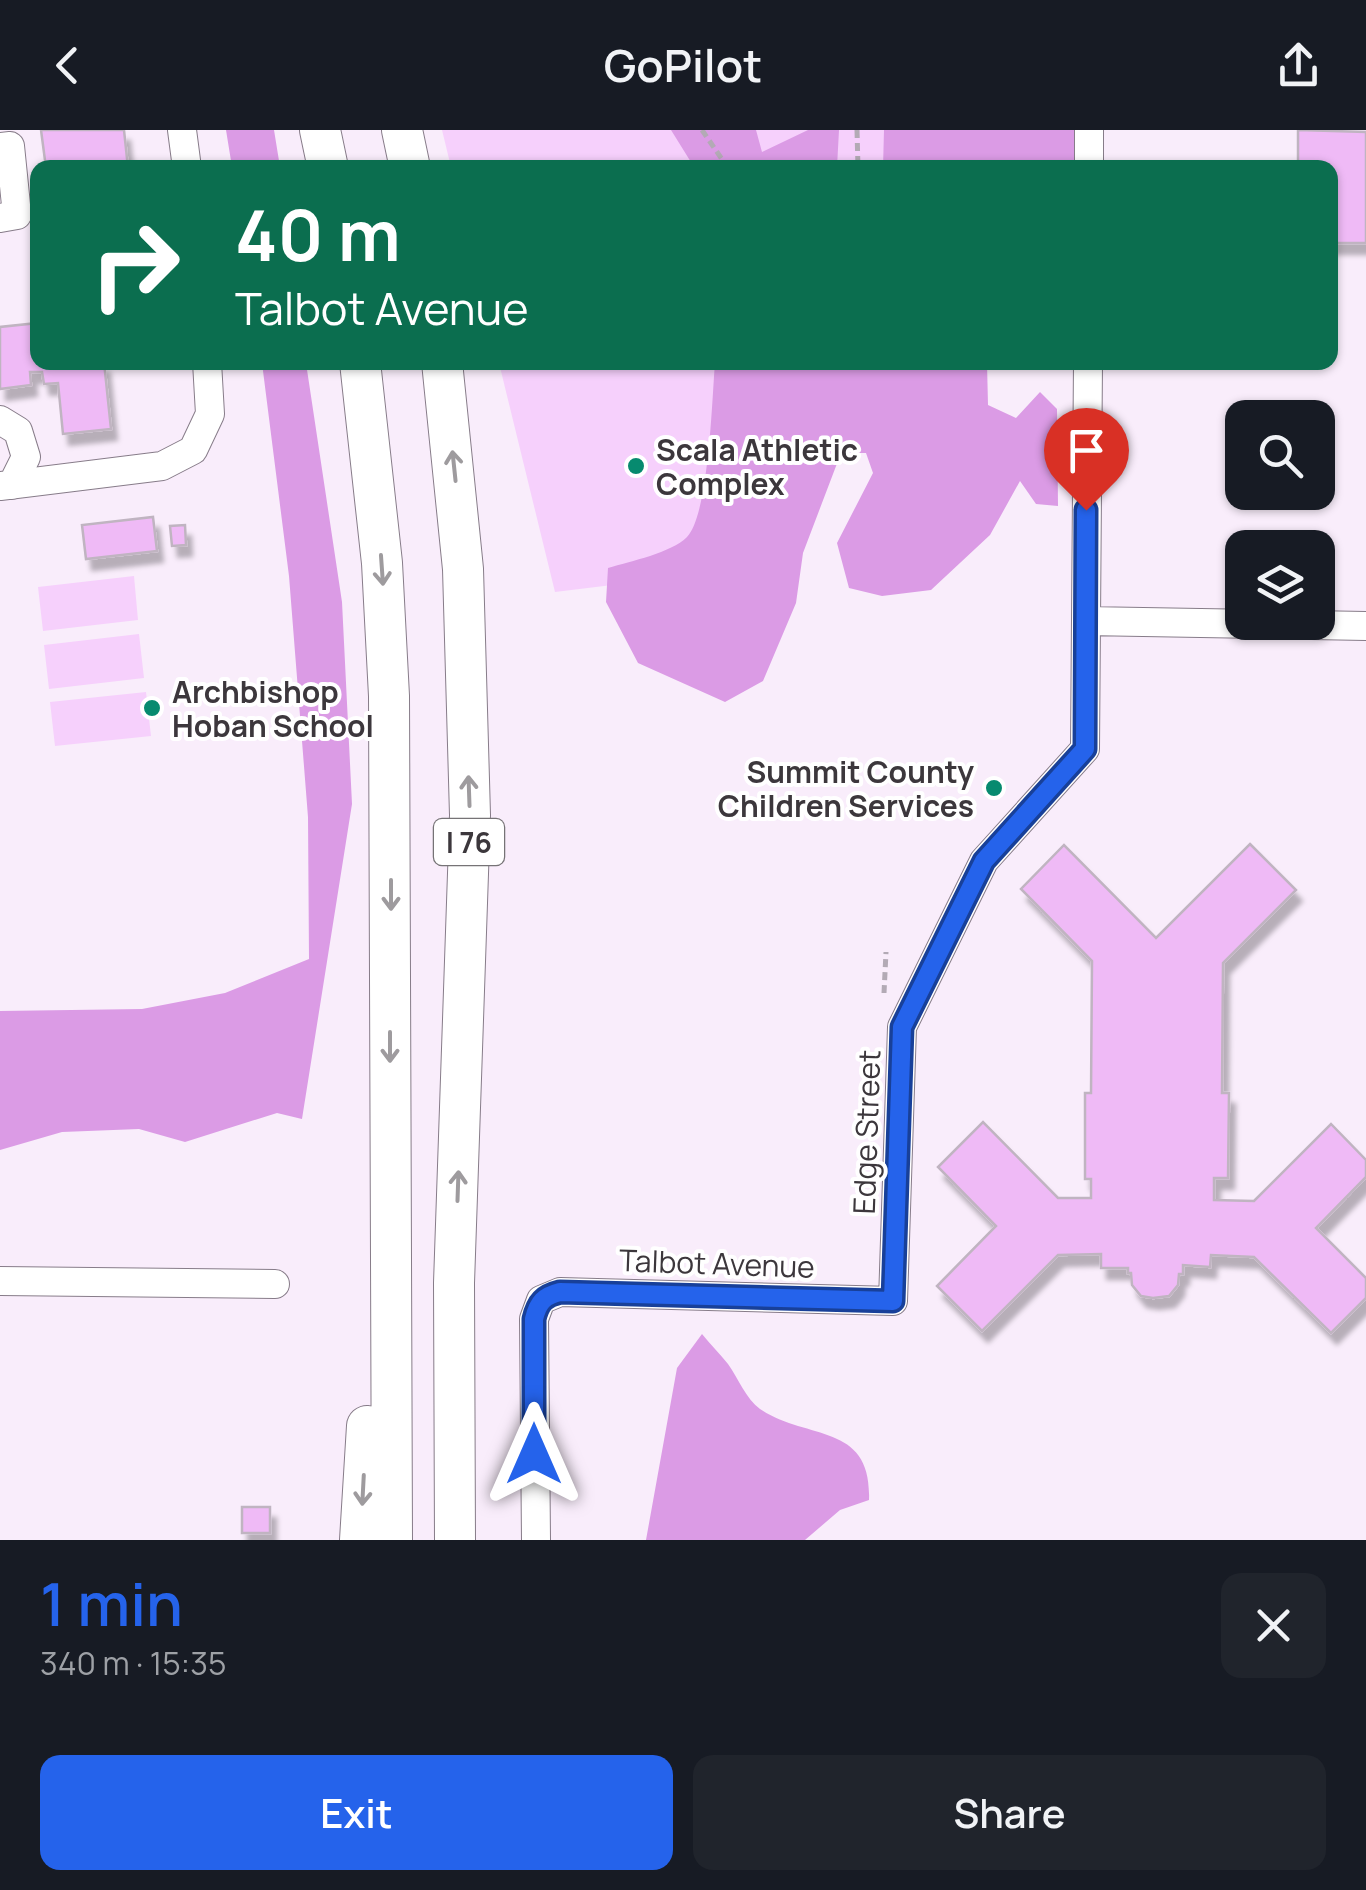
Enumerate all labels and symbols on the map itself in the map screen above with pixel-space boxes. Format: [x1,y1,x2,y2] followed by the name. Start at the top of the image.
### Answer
[1044,408,1129,511] pin
[656,429,858,504] place label: Scala Athletic Complex
[444,451,463,483] one-way arrow
[625,455,647,477] marker: Scala Athletic Complex
[372,553,391,585] one-way arrow
[172,671,374,746] place label: Archbishop Hoban School
[141,697,163,719] marker: Archbishop Hoban School
[718,751,974,826] place label: Summit County Children Services
[459,775,478,807] one-way arrow
[983,777,1005,799] marker: Summit County Children Services
[434,819,504,865] road number: I 76
[382,878,400,910] one-way arrow
[380,1030,400,1063] one-way arrow
[843,1049,889,1215] street label: Edge Street
[448,1170,467,1202] one-way arrow
[618,1239,816,1287] street label: Talbot Avenue
[482,1402,586,1506] position arrow
[353,1473,372,1505] one-way arrow

